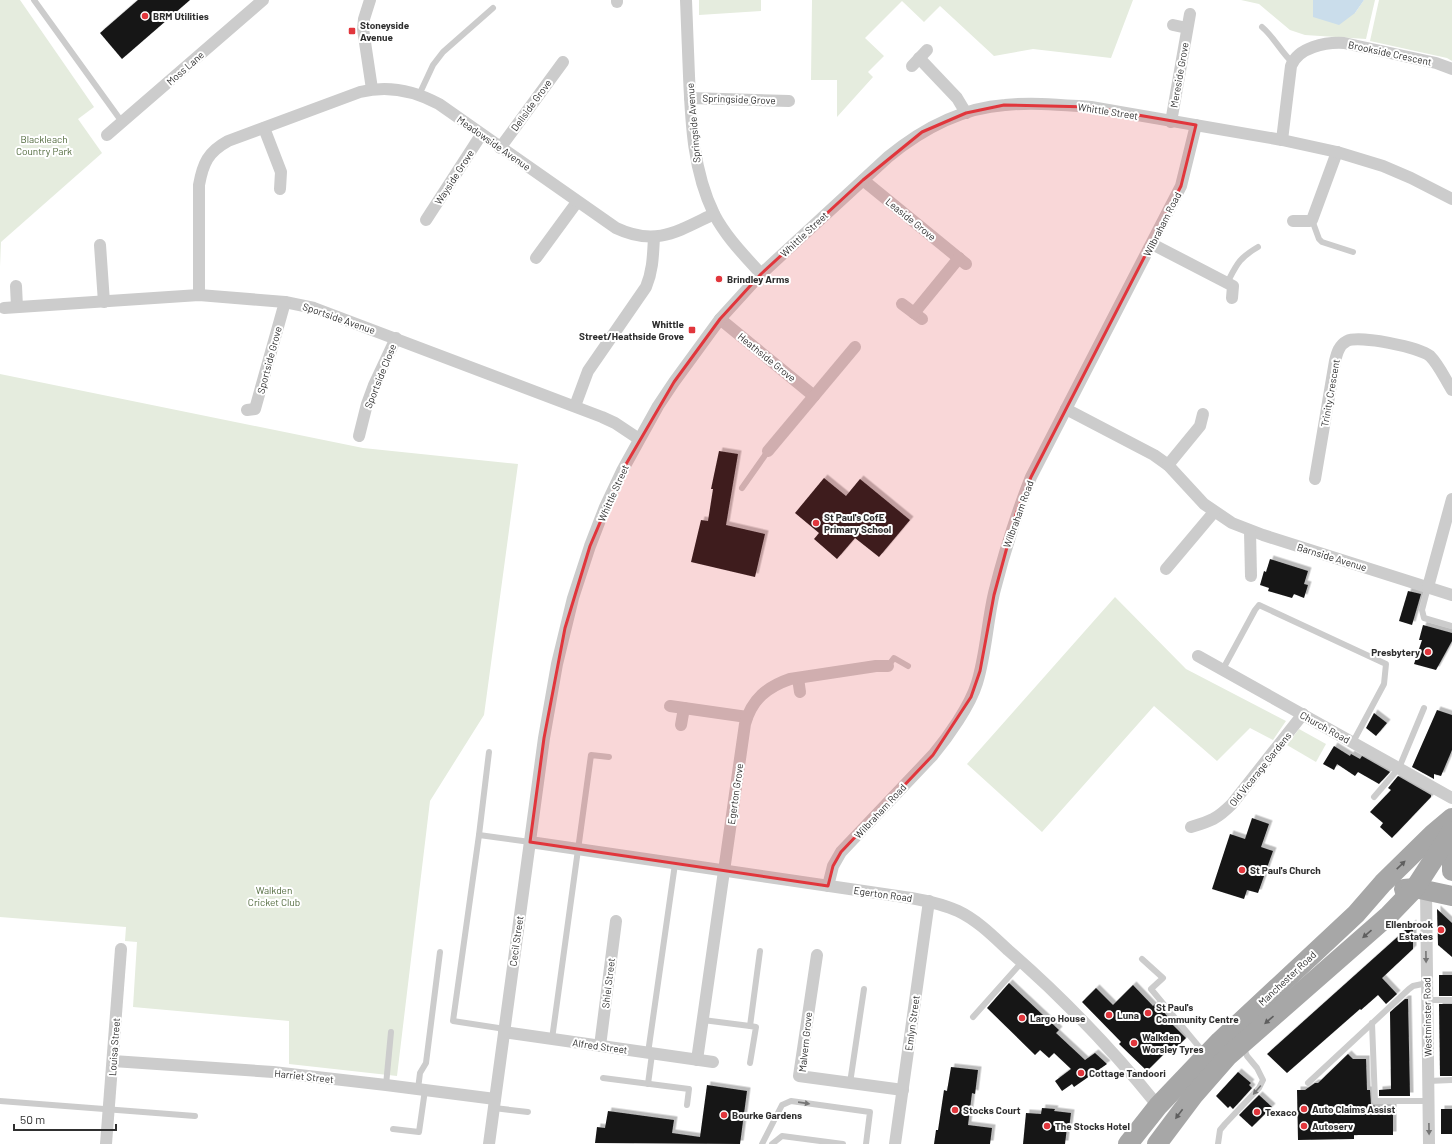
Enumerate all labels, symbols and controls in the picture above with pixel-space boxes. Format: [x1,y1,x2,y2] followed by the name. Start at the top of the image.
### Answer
[153,10,209,22] place label: BRM Utilities
[140,11,150,21] marker: BRM Utilities
[360,19,410,43] place label: Stoneyside Avenue
[347,26,357,36] marker: Stoneyside Avenue
[1347,38,1433,68] street label: Brookside Crescent
[1167,41,1191,109] street label: Mereside Grove
[164,49,206,87] street label: Moss Lane
[508,77,554,133] street label: Dellside Grove
[684,83,702,163] street label: Springside Avenue
[702,92,776,106] street label: Springside Grove
[1077,100,1139,122] street label: Whittle Street
[455,113,533,173] street label: Meadowside Avenue
[16,133,72,157] park label: Blackleach Country Park
[432,147,476,207] street label: Wayside Grove
[1141,190,1183,258] street label: Wilbraham Road
[883,195,939,243] street label: Leaside Grove
[778,209,831,259] street label: Whittle Street
[727,273,789,285] place label: Brindley Arms
[714,274,724,284] marker: Brindley Arms
[301,300,377,336] street label: Sportside Avenue
[579,318,685,342] place label: Whittle Street/Heathside Grove
[254,325,284,395] street label: Sportside Grove
[687,325,697,335] marker: Whittle Street/Heathside Grove
[736,330,798,384] street label: Heathside Grove
[362,342,398,410] street label: Sportside Close
[1318,358,1342,428] street label: Trinity Crescent
[595,462,631,523] street label: Whittle Street
[1000,479,1036,549] street label: Wilbraham Road
[824,511,891,535] place label: St Paul's CofE Primary School
[811,518,821,528] marker: St Paul's CofE Primary School
[1296,541,1368,573] street label: Barnside Avenue
[1371,646,1420,658] place label: Presbytery
[1423,647,1433,657] marker: Presbytery
[1298,708,1352,746] street label: Church Road
[1226,729,1294,808] street label: Old Vicarage Gardens
[725,763,745,825] street label: Egerton Grove
[851,781,909,841] street label: Wilbraham Road
[1396,860,1406,870] one-way arrow
[1250,864,1321,876] place label: St Paul's Church
[1237,865,1247,875] marker: St Paul's Church
[248,884,300,908] park label: Walkden Cricket Club
[853,884,913,904] street label: Egerton Road
[507,915,526,967] street label: Cecil Street
[1386,918,1434,942] place label: Ellenbrook Estates
[1436,925,1446,935] marker: Ellenbrook Estates
[1361,930,1372,939] one-way arrow
[1256,948,1318,1008] street label: Manchester Road
[1423,951,1429,964] one-way arrow
[599,957,617,1009] street label: Shiel Street
[1420,977,1434,1057] street label: Westminster Road
[902,994,922,1052] street label: Emlyn Street
[1156,1001,1239,1025] place label: St Paul's Community Centre
[1143,1008,1153,1018] marker: St Paul's Community Centre
[1117,1009,1139,1021] place label: Luna
[1104,1010,1114,1020] marker: Luna
[796,1011,814,1073] street label: Malvern Grove
[1030,1012,1086,1024] place label: Largo House
[1017,1013,1027,1023] marker: Largo House
[1264,1016,1275,1025] one-way arrow
[106,1017,122,1076] street label: Louisa Street
[1142,1031,1204,1055] place label: Walkden Worsley Tyres
[572,1036,629,1056] street label: Alfred Street
[1129,1038,1139,1048] marker: Walkden Worsley Tyres
[274,1067,335,1085] street label: Harriet Street
[1089,1067,1166,1079] place label: Cottage Tandoori
[1076,1068,1086,1078] marker: Cottage Tandoori
[1252,1084,1261,1095] one-way arrow
[798,1100,810,1106] one-way arrow
[1312,1103,1395,1115] place label: Auto Claims Assist
[963,1104,1021,1116] place label: Stocks Court
[1299,1104,1309,1114] marker: Auto Claims Assist
[950,1105,960,1115] marker: Stocks Court
[14,1106,116,1132] scale bar
[1265,1106,1297,1118] place label: Texaco
[1252,1107,1262,1117] marker: Texaco
[1175,1108,1184,1119] one-way arrow
[732,1109,802,1121] place label: Bourke Gardens
[719,1110,729,1120] marker: Bourke Gardens
[20,1112,45,1126] text: 50 m
[1055,1120,1130,1132] place label: The Stocks Hotel
[1312,1120,1353,1132] place label: Autoserv
[1042,1121,1052,1131] marker: The Stocks Hotel
[1299,1121,1309,1131] marker: Autoserv
[1426,1123,1432,1136] one-way arrow

